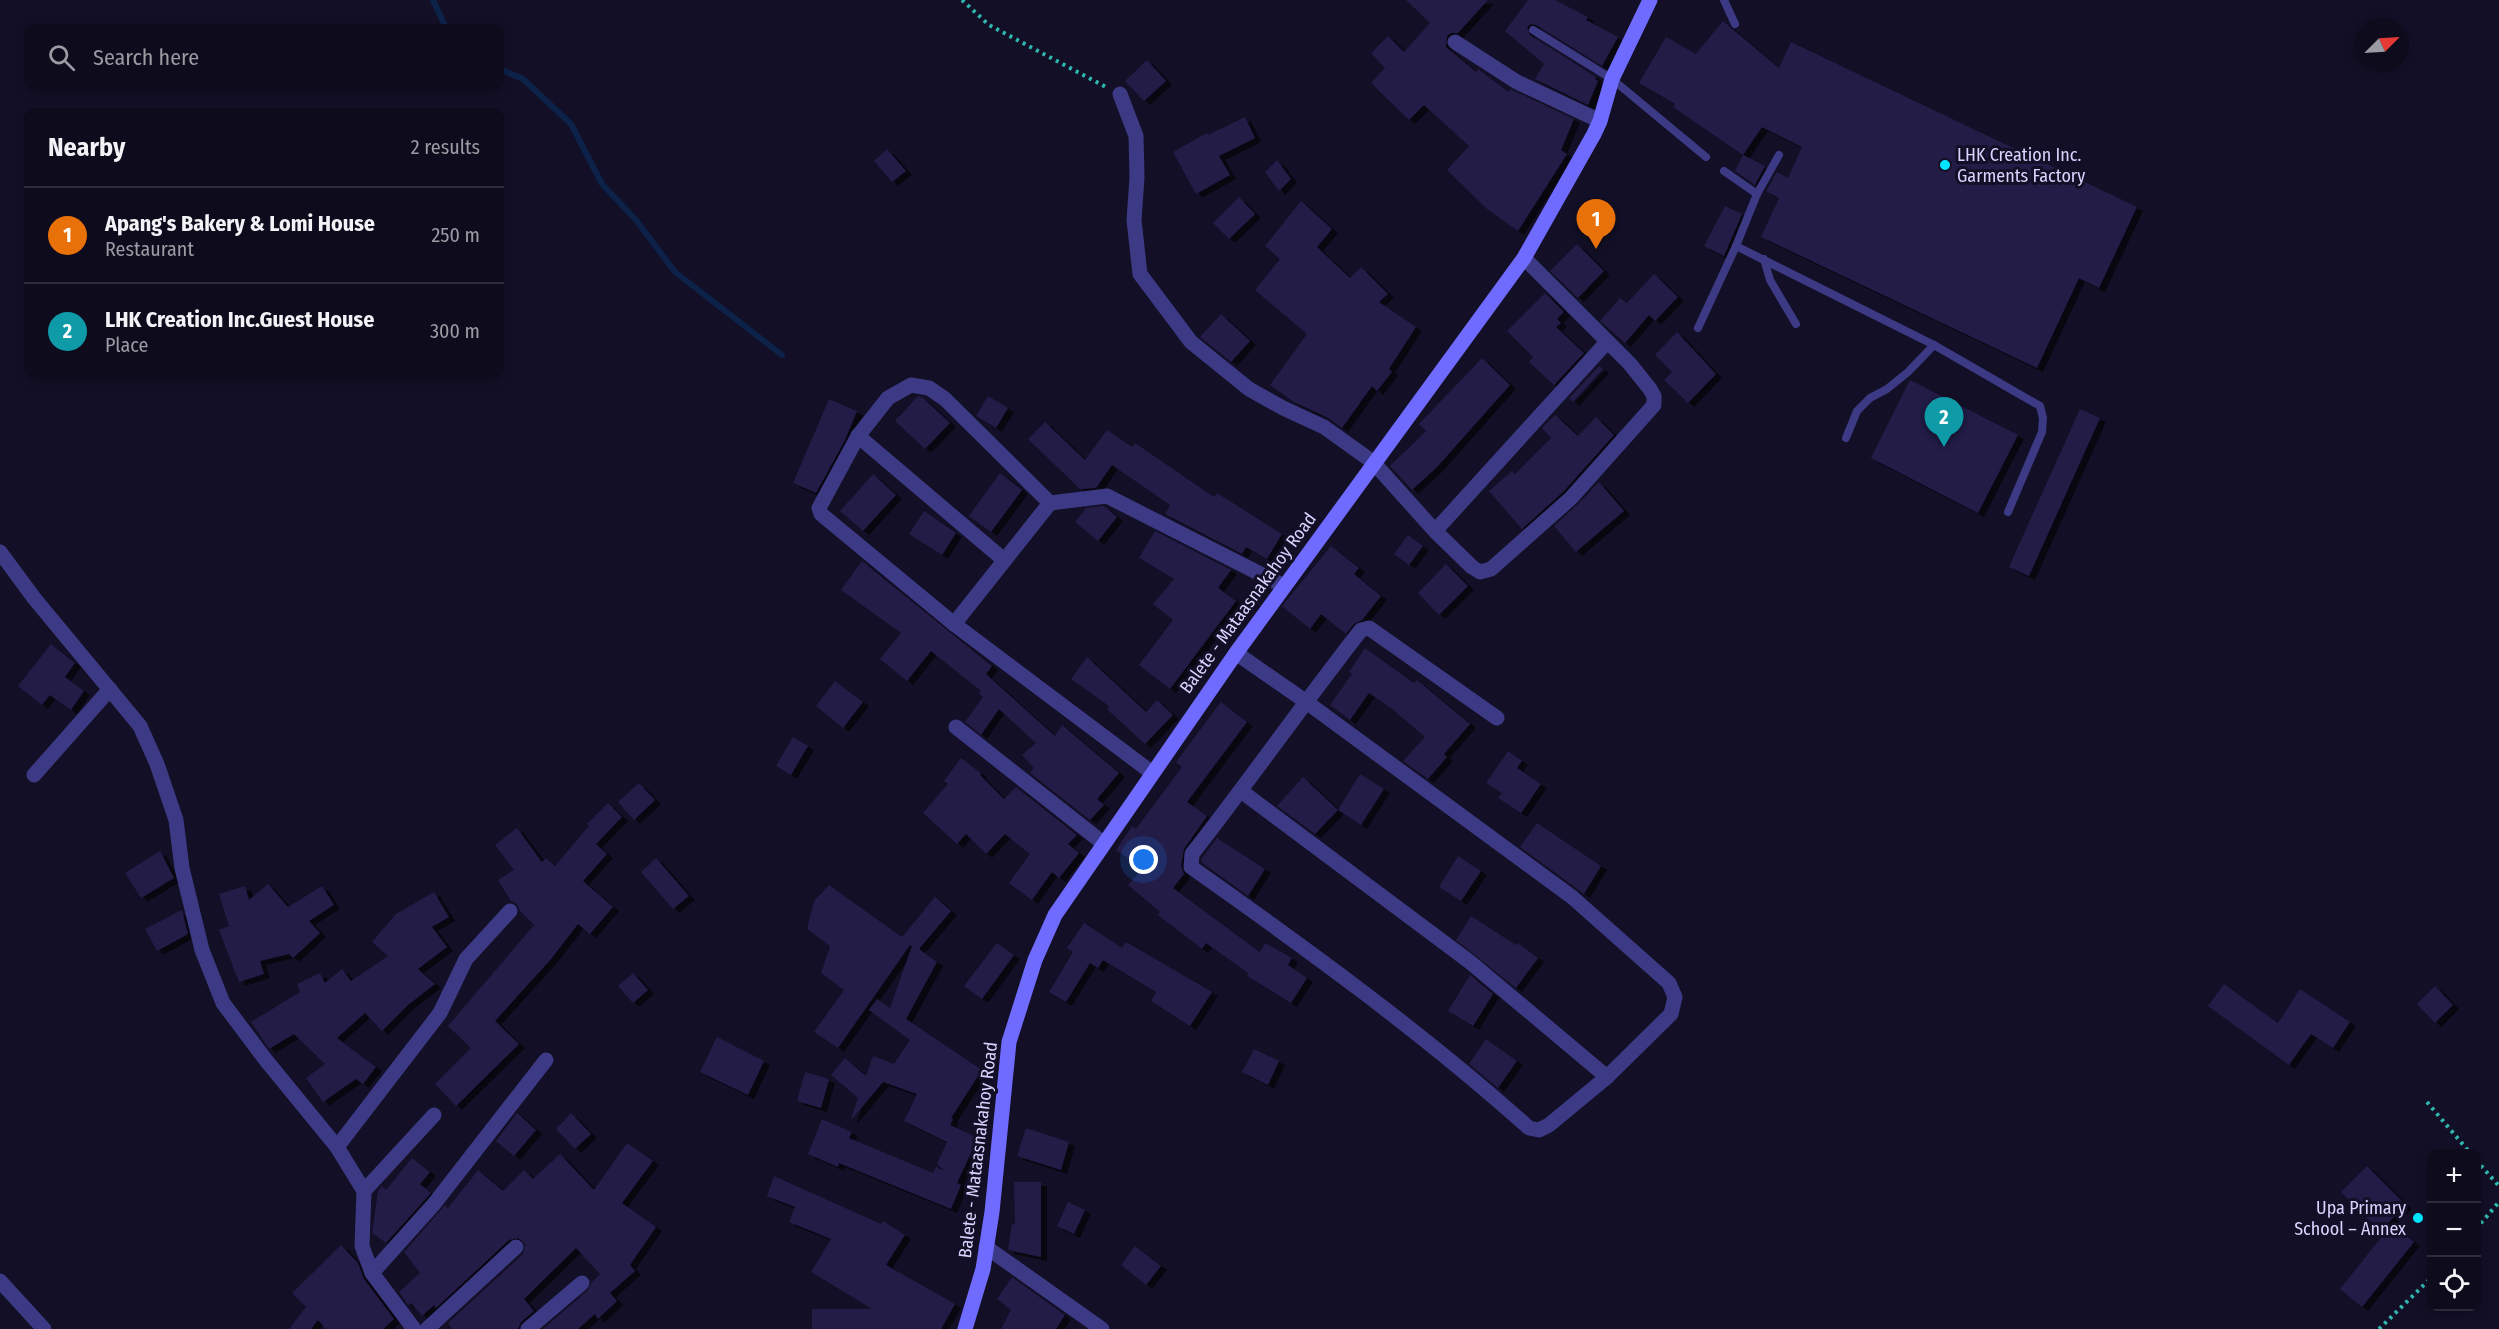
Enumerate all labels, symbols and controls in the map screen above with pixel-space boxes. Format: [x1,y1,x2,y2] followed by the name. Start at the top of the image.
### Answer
[2355,18,2409,72] north arrow
[24,24,504,90] search box
[45,41,78,74] icon: search
[93,44,199,71] text: Search here
[48,132,125,163] text: Nearby
[411,135,480,159] text: 2 results
[1957,144,2085,187] place label: LHK Creation Inc. Garments Factory
[1938,158,1952,172] marker: LHK Creation Inc. Garments Factory
[1576,200,1616,249] pin: 1
[105,210,375,237] text: Apang's Bakery & Lomi House
[63,223,72,247] text: 1
[432,223,480,247] text: 250 m
[105,237,194,261] text: Restaurant
[105,306,374,333] text: LHK Creation Inc.Guest House
[63,319,72,343] text: 2
[430,319,480,343] text: 300 m
[105,333,148,357] text: Place
[1924,398,1964,447] pin: 2
[1175,508,1321,698] street label: Balete - Mataasnakahoy Road
[1129,845,1158,874] your location
[954,1041,1002,1259] street label: Balete - Mataasnakahoy Road
[2427,1149,2481,1311] map controls
[2427,1149,2481,1203] button: +
[2294,1197,2406,1240] place label: Upa Primary School – Annex
[2427,1203,2481,1257] button: −
[2411,1211,2425,1225] marker: Upa Primary School – Annex
[2427,1257,2481,1311] button: locate

